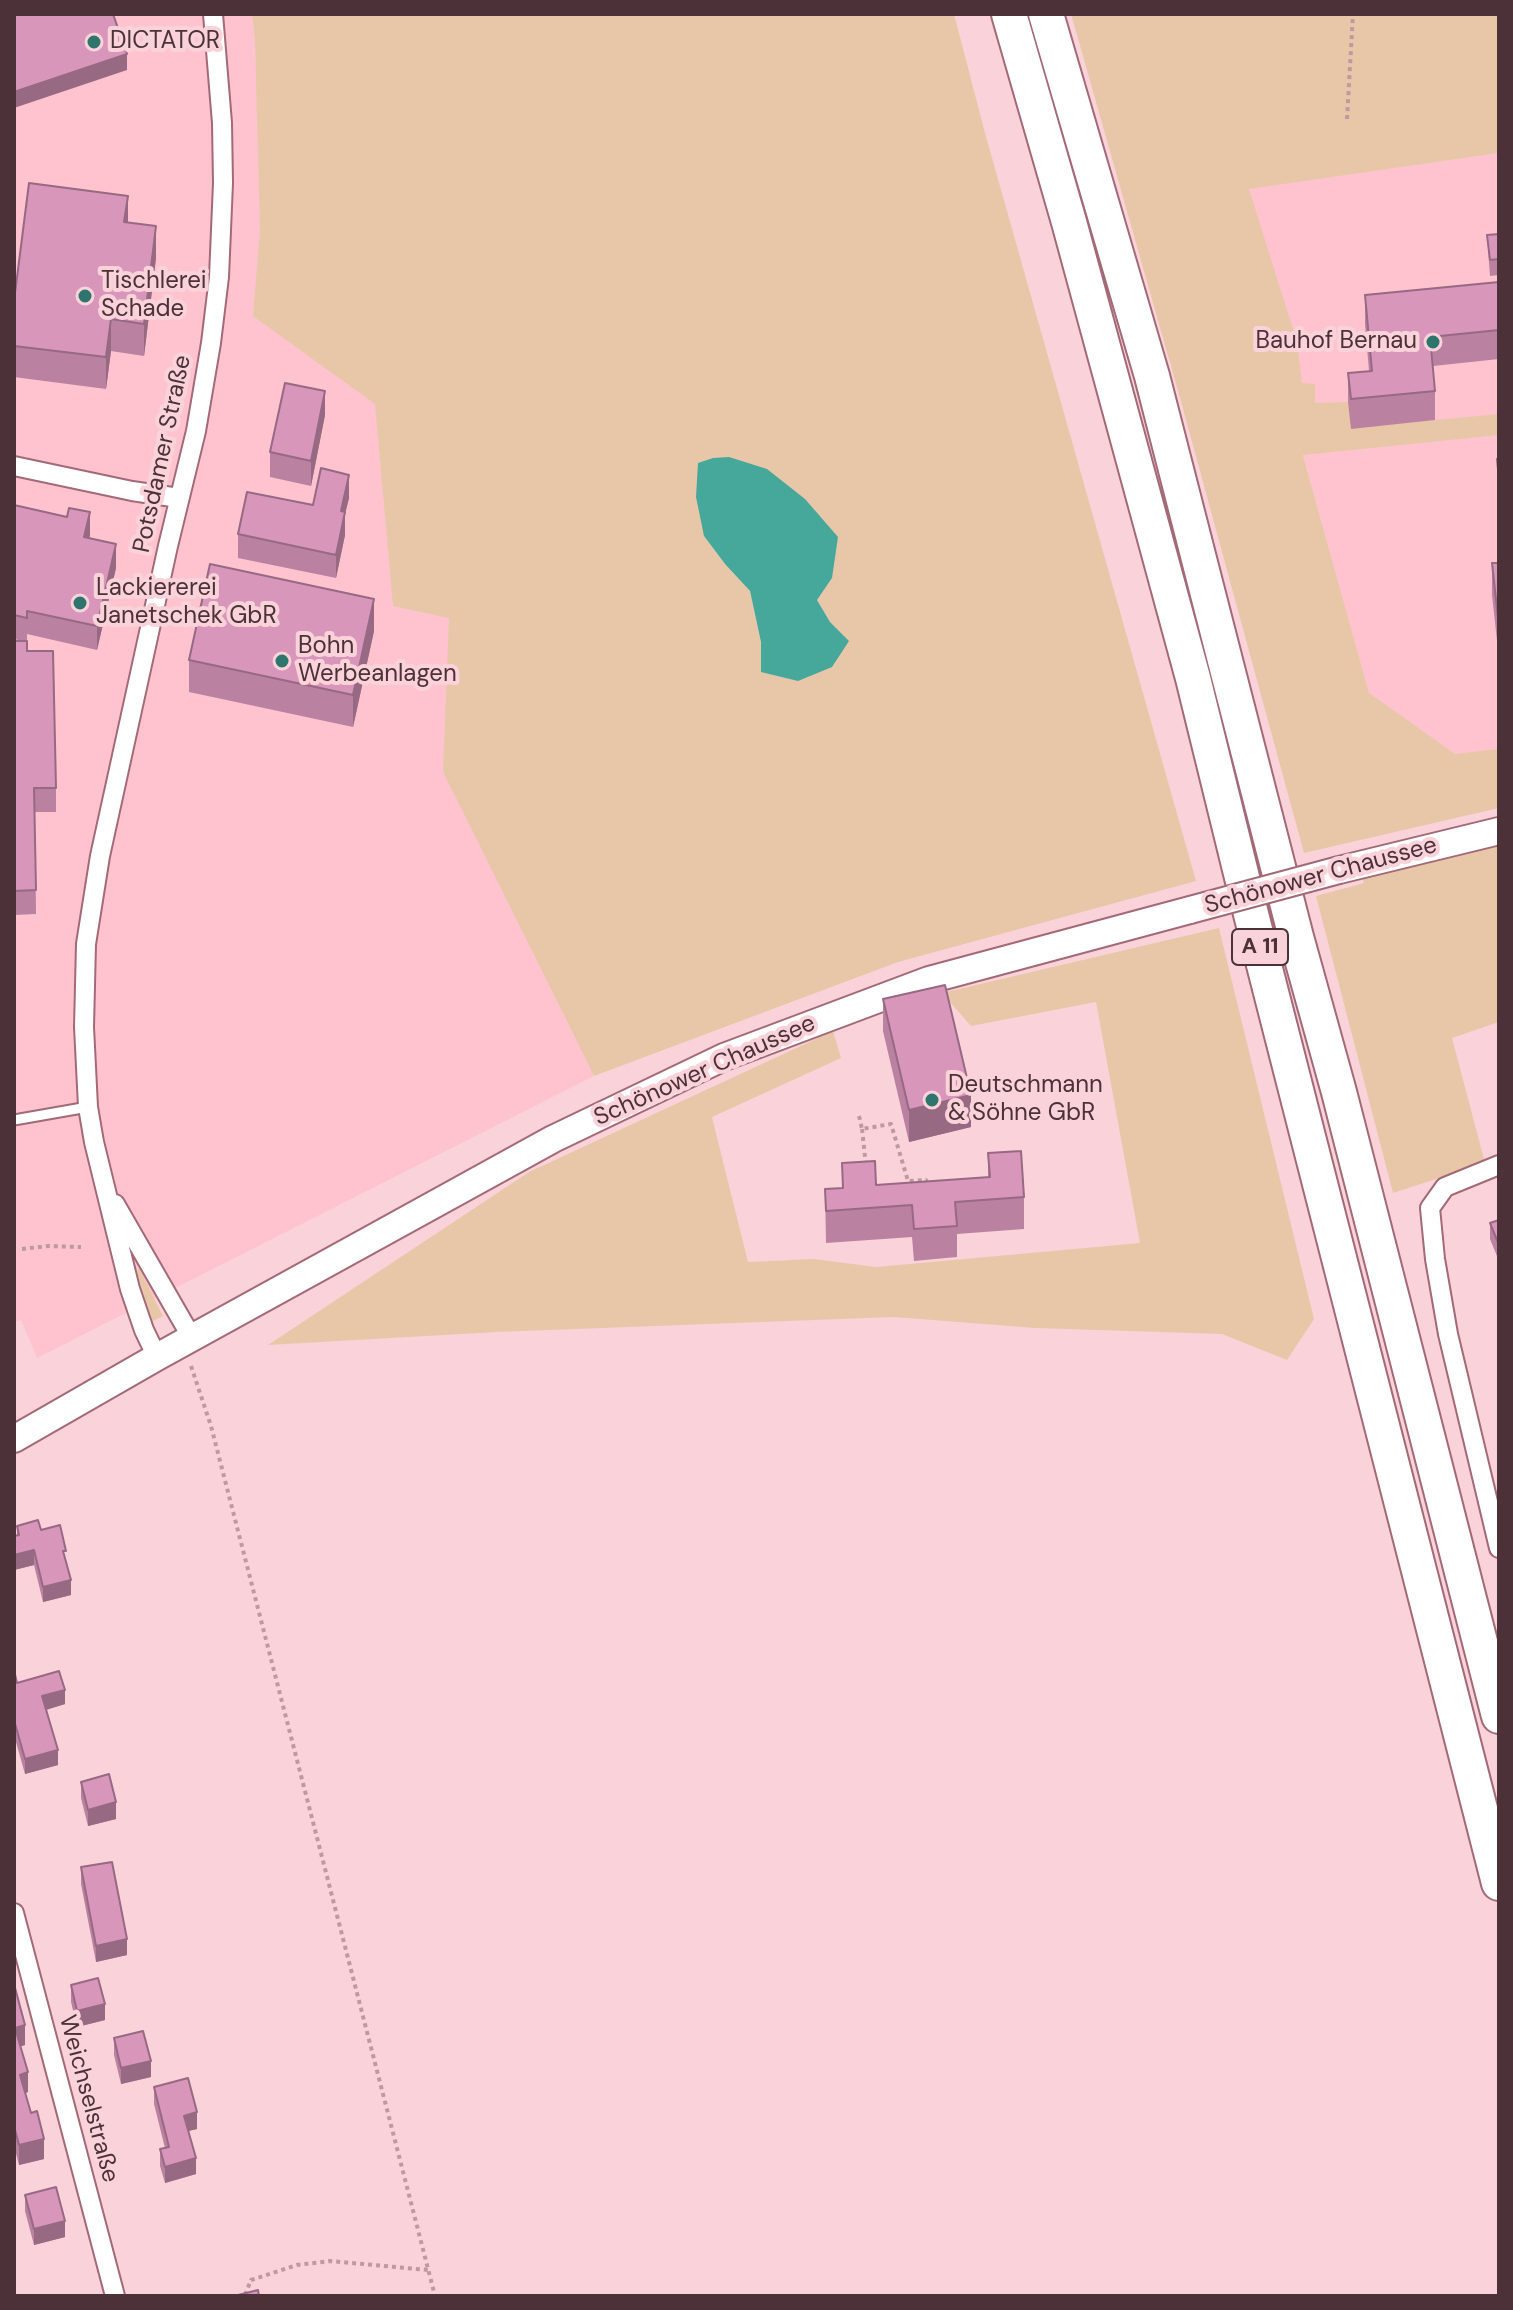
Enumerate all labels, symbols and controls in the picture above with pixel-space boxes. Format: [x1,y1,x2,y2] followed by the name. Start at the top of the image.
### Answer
[110,28,220,56] place label: DICTATOR
[85,33,103,51] marker: DICTATOR
[101,268,207,324] place label: Tischlerei Schade
[76,287,94,305] marker: Tischlerei Schade
[1256,328,1417,356] place label: Bauhof Bernau
[1424,333,1442,351] marker: Bauhof Bernau
[128,353,198,555] street label: Potsdamer Straße
[96,575,277,631] place label: Lackiererei Janetschek GbR
[71,594,89,612] marker: Lackiererei Janetschek GbR
[298,633,457,689] place label: Bohn Werbeanlagen
[273,652,291,670] marker: Bohn Werbeanlagen
[1202,831,1440,921] street label: Schönower Chaussee
[1232,929,1288,965] road number: A 11
[590,1009,820,1133] street label: Schönower Chaussee
[948,1072,1103,1128] place label: Deutschmann & Söhne GbR
[923,1091,941,1109] marker: Deutschmann & Söhne GbR
[52,2012,124,2186] street label: Weichselstraße

